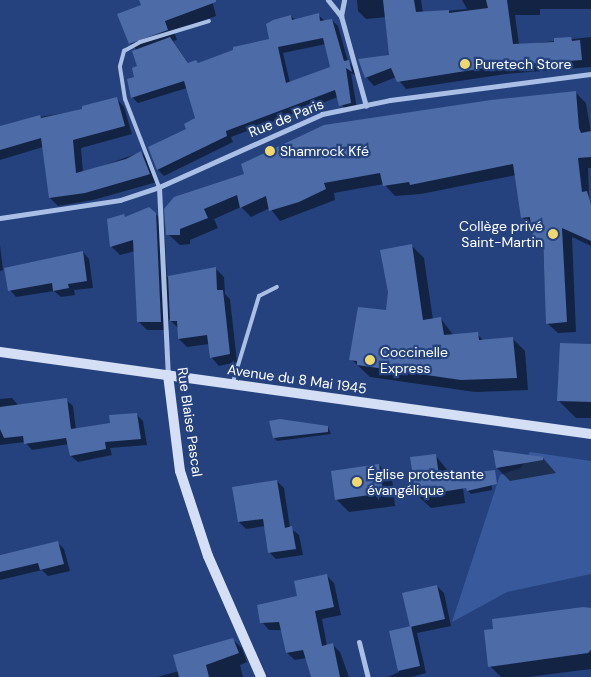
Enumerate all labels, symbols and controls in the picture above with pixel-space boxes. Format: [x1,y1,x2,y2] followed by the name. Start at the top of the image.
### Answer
[475,56,571,72] place label: Puretech Store
[459,58,471,70] marker: Puretech Store
[246,95,326,141] street label: Rue de Paris
[280,143,369,159] place label: Shamrock Kfé
[264,145,276,157] marker: Shamrock Kfé
[459,218,543,250] place label: Collège privé Saint-Martin
[547,228,559,240] marker: Collège privé Saint-Martin
[380,344,448,377] place label: Coccinelle Express
[364,354,376,366] marker: Coccinelle Express
[226,361,368,397] street label: Avenue du 8 Mai 1945
[174,366,206,478] street label: Rue Blaise Pascal
[367,466,484,498] place label: Église protestante évangélique
[351,476,363,488] marker: Église protestante évangélique

